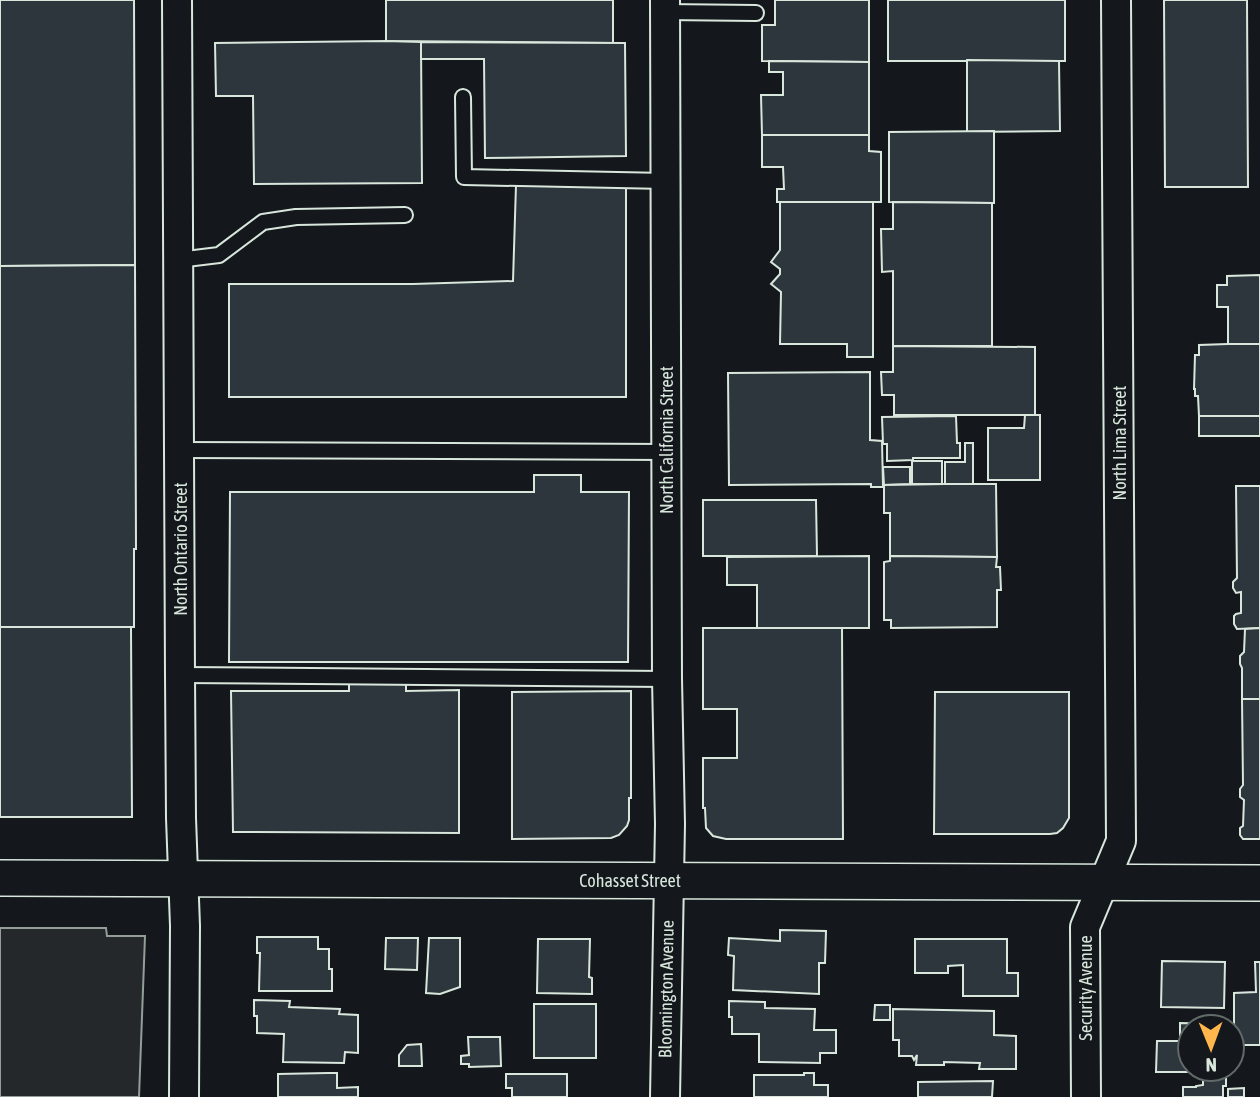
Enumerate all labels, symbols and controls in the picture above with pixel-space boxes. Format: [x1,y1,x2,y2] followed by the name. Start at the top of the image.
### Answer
[656,366,677,514] street label: North California Street
[1109,386,1130,500] street label: North Lima Street
[170,482,191,616] street label: North Ontario Street
[579,870,681,891] street label: Cohasset Street
[654,920,678,1058] street label: Bloomington Avenue
[1075,935,1096,1041] street label: Security Avenue
[1176,1013,1246,1083] north arrow
[1205,1054,1217,1076] text: N

